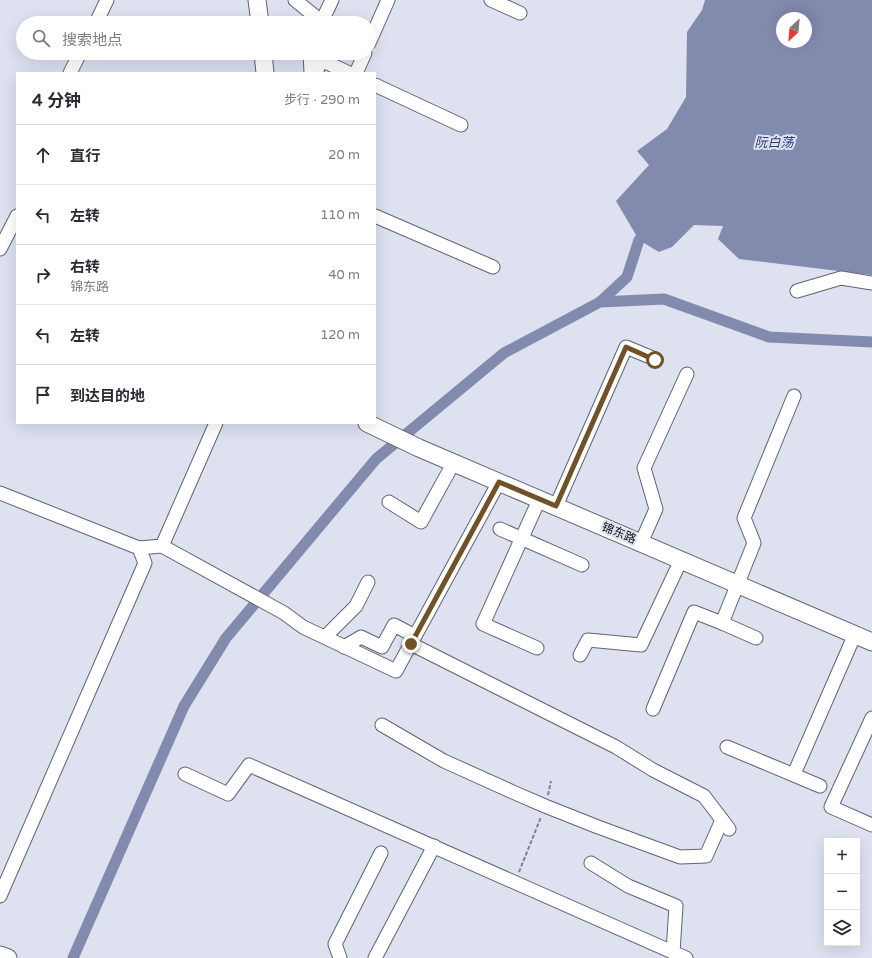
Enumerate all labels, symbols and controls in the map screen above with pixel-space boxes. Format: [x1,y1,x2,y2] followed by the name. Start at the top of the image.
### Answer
[776,12,812,48] north arrow
[16,16,376,60] search box
[30,27,52,49] icon: search
[62,31,122,49] text: 搜索地点
[32,90,81,111] text: 4 分钟
[284,92,360,108] text: 步行 · 290 m
[754,135,795,151] water label: 阮白荡
[32,144,54,166] icon: ahead
[70,147,100,165] text: 直行
[328,147,360,163] text: 20 m
[32,204,54,226] icon: left
[70,207,100,225] text: 左转
[320,207,360,223] text: 110 m
[70,258,100,276] text: 右转
[32,264,54,286] icon: right
[328,267,360,283] text: 40 m
[70,279,109,295] text: 锦东路
[32,324,54,346] icon: left
[70,327,100,345] text: 左转
[320,327,360,343] text: 120 m
[646,351,664,369] route start
[32,384,54,406] icon: arrive
[70,387,145,405] text: 到达目的地
[600,520,638,546] street label: 锦东路
[402,635,420,653] route end
[824,838,860,946] map controls
[824,838,860,874] button: +
[824,874,860,910] button: −
[824,910,860,946] button: layers

